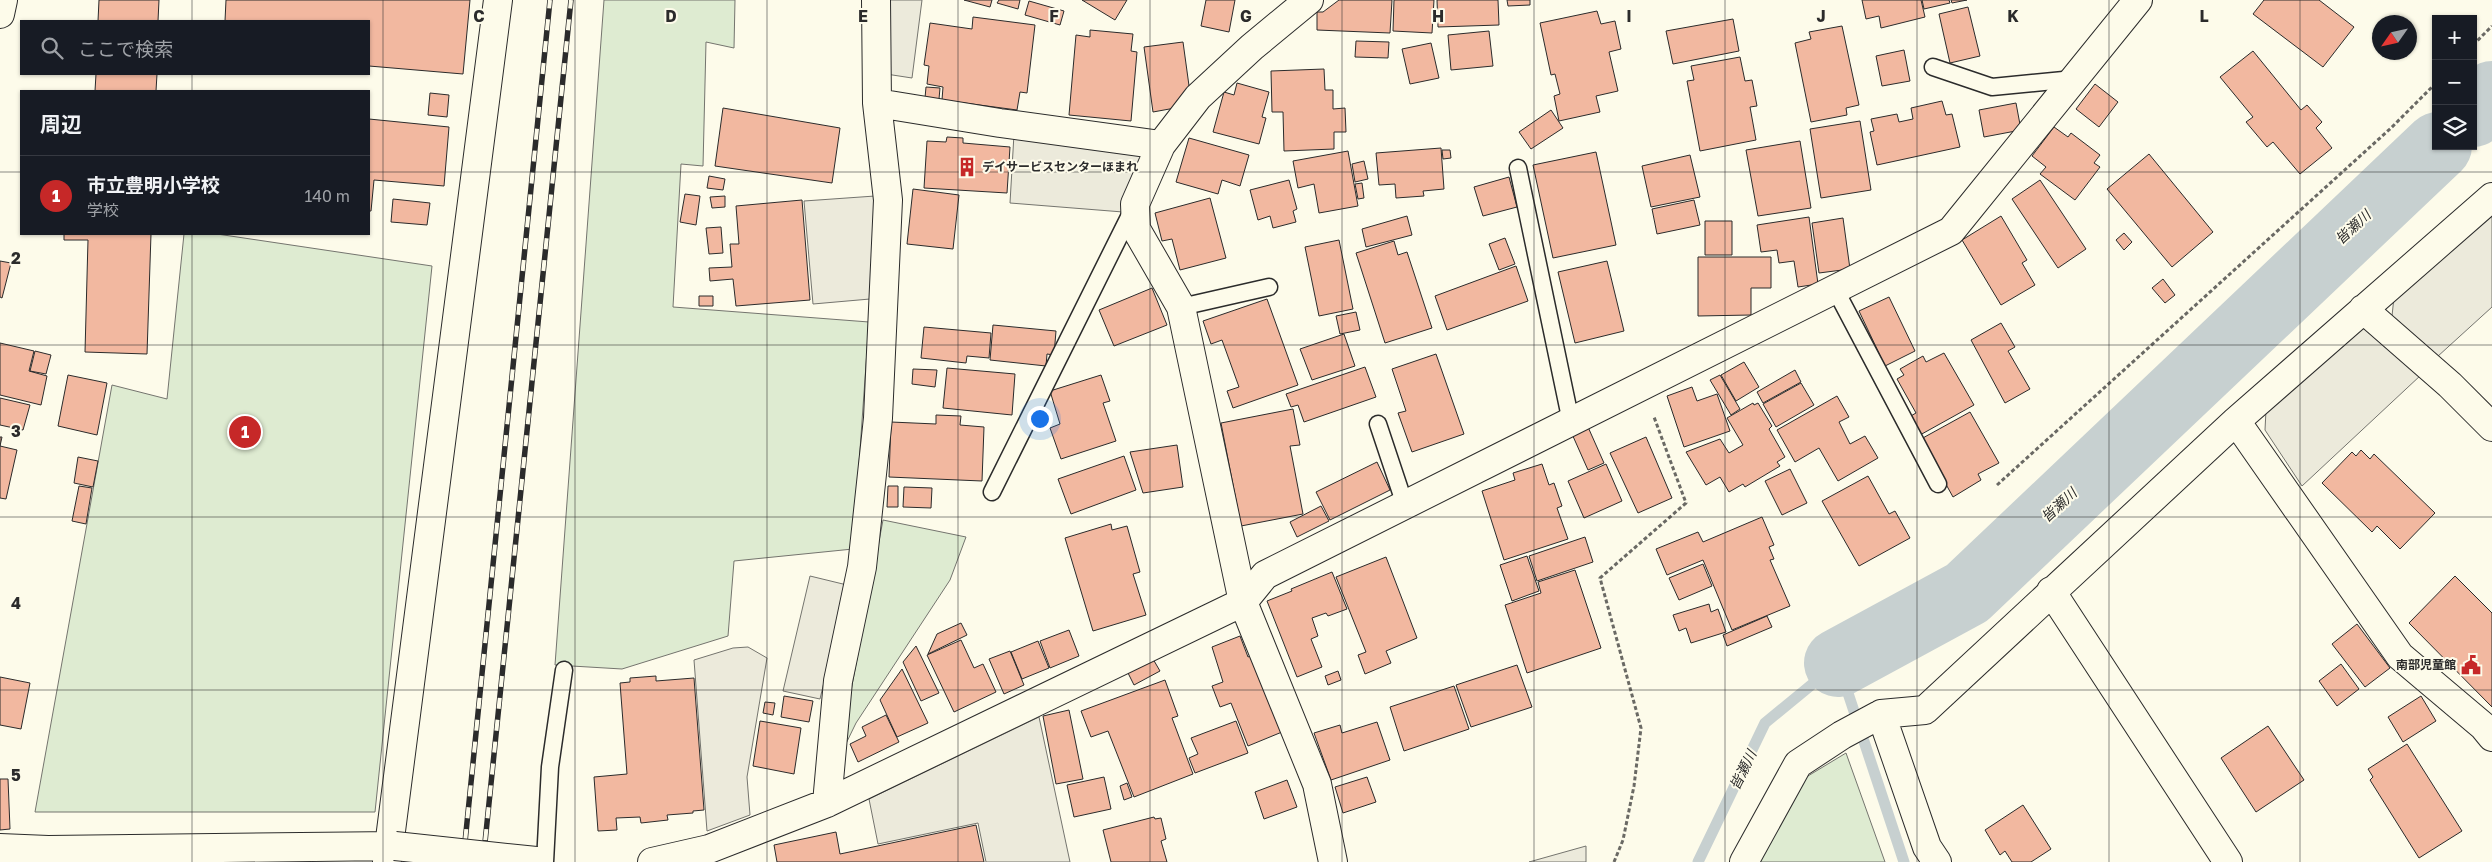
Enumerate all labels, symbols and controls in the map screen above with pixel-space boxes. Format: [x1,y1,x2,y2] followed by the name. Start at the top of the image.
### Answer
[473,6,485,26] text: C
[665,6,677,26] text: D
[858,6,868,26] text: E
[1049,6,1059,26] text: F
[1240,6,1252,26] text: G
[1432,6,1444,26] text: H
[1626,6,1632,26] text: I
[1816,6,1826,26] text: J
[2007,6,2019,26] text: K
[2199,6,2209,26] text: L
[2372,15,2417,60] north arrow
[2432,15,2477,150] map controls
[2432,15,2477,60] button: +
[20,20,370,75] search box
[38,34,66,62] icon: search
[78,37,173,60] text: ここで検索
[2432,60,2477,105] button: −
[2432,105,2477,150] button: layers
[40,111,82,137] text: 周辺
[956,156,978,178] building icon: デイサービスセンターほまれ
[982,159,1138,174] place label: デイサービスセンターほまれ
[87,173,220,196] text: 市立豊明小学校
[52,186,60,206] text: 1
[304,186,350,206] text: 140 m
[87,200,119,220] text: 学校
[2332,205,2375,247] water label: 皆瀬川
[11,248,21,268] text: 2
[1027,406,1053,432] your location
[229,413,261,451] pin: 1
[11,421,21,441] text: 3
[2038,483,2081,525] water label: 皆瀬川
[11,593,21,613] text: 4
[2460,654,2482,676] public building icon: 南部児童館
[2396,657,2456,672] place label: 南部児童館
[1726,745,1760,792] water label: 皆瀬川
[11,765,21,785] text: 5

